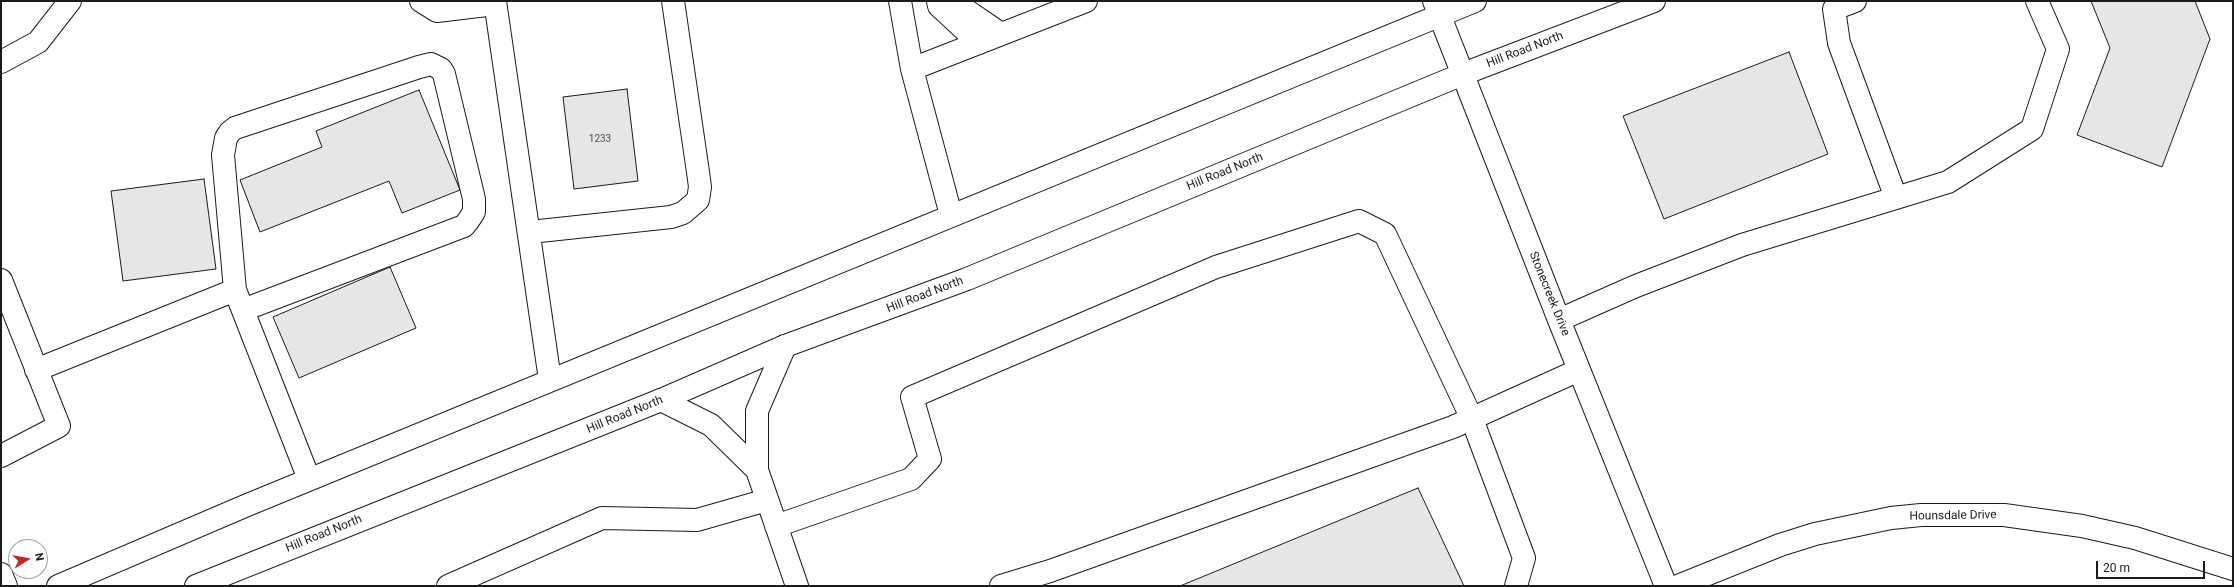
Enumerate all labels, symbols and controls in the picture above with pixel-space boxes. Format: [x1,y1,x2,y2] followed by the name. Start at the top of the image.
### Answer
[1485,29,1565,71] street label: Hill Road North
[589,133,611,145] house number: 1233
[1185,150,1265,194] street label: Hill Road North
[1526,250,1572,338] street label: Stonecreek Drive
[885,274,965,316] street label: Hill Road North
[585,393,665,437] street label: Hill Road North
[1909,508,1997,524] street label: Hounsdale Drive
[284,512,364,556] street label: Hill Road North
[8,539,48,579] north arrow
[32,552,46,562] text: N
[2098,553,2207,579] scale bar
[2103,561,2130,575] text: 20 m

